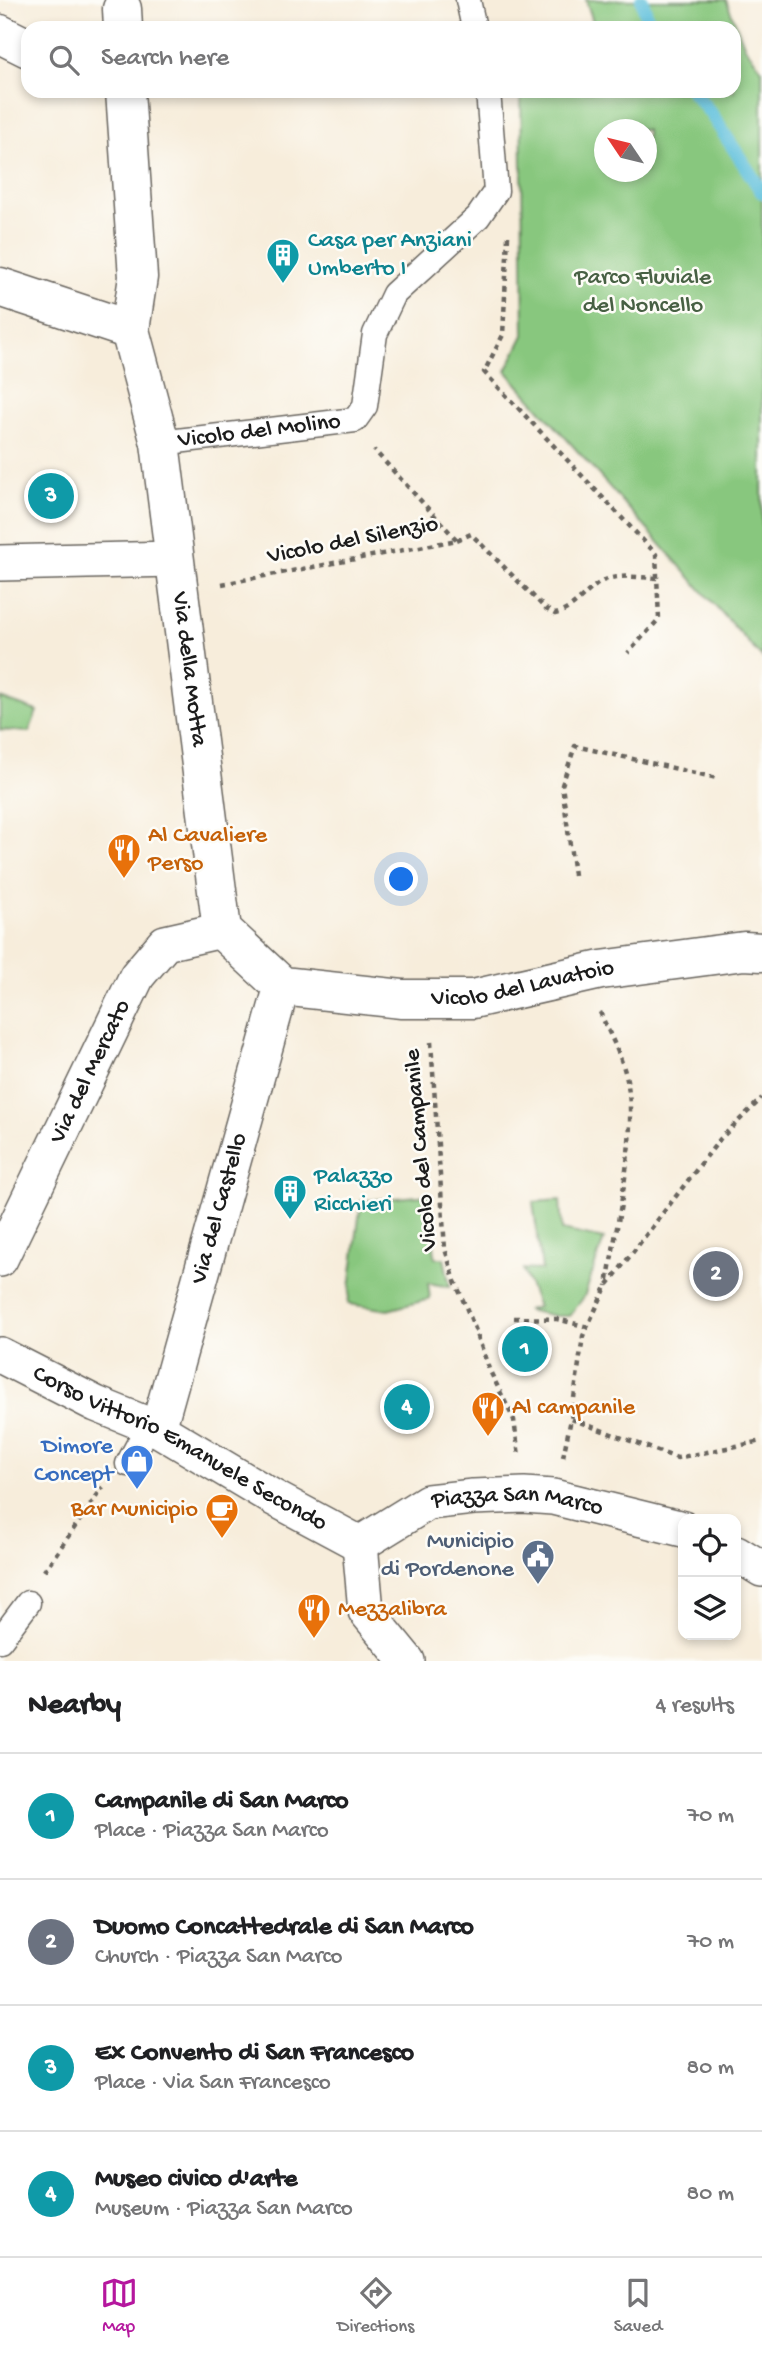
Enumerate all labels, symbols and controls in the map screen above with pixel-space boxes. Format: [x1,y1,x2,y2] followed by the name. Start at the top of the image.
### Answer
[21,21,741,98] search box
[45,41,83,79] icon: search
[101,44,229,75] text: Search here
[594,119,657,182] north arrow
[308,227,472,284] place label: Casa per Anziani Umberto I
[264,236,302,285] building icon: Casa per Anziani Umberto I
[574,264,712,321] park label: Parco Fluviale del Noncello
[175,407,342,455] street label: Vicolo del Molino
[28,470,74,522] pin: 3
[264,510,441,572] street label: Vicolo del Silenzio
[164,589,213,749] street label: Via della Motta
[147,822,268,879] place label: Al Cavaliere Perso
[105,831,143,880] restaurant icon: Al Cavaliere Perso
[384,862,418,896] your location
[430,954,616,1014] street label: Vicolo del Lavatoio
[43,995,138,1149] street label: Via del Mercato
[399,1047,445,1253] street label: Vicolo del Campanile
[185,1130,255,1288] street label: Via del Castello
[313,1163,393,1220] place label: Palazzo Ricchieri
[271,1172,309,1221] building icon: Palazzo Ricchieri
[693,1248,739,1300] pin: 2
[502,1323,548,1375] pin: 1
[28,1360,332,1538] street label: Corso Vittorio Emanuele Secondo
[384,1381,430,1433] pin: 4
[469,1389,507,1438] restaurant icon: Al campanile
[512,1394,636,1423] place label: Al campanile
[34,1433,115,1490] place label: Dimore Concept
[118,1442,156,1491] shop icon: Dimore Concept
[429,1480,606,1523] street label: Piazza San Marco
[203,1491,241,1540] cafe icon: Bar Municipio
[70,1496,198,1525] place label: Bar Municipio
[678,1514,741,1640] map controls
[678,1514,741,1577] button: locate
[381,1528,515,1585] place label: Municipio di Pordenone
[519,1537,557,1586] public building icon: Municipio di Pordenone
[678,1577,741,1640] button: layers
[295,1591,333,1640] restaurant icon: Mezzalibra
[338,1596,447,1625] place label: Mezzalibra
[28,1689,121,1724] text: Nearby
[655,1693,734,1720] text: 4 results
[95,1787,349,1818] text: Campanile di San Marco
[46,1803,56,1830] text: 1
[687,1803,734,1830] text: 70 m
[95,1818,329,1845] text: Place · Piazza San Marco
[95,1913,474,1944] text: Duomo Concattedrale di San Marco
[45,1929,57,1956] text: 2
[687,1929,734,1956] text: 70 m
[95,1944,342,1971] text: Church · Piazza San Marco
[95,2039,414,2070] text: Ex Convento di San Francesco
[45,2055,57,2082] text: 3
[687,2055,734,2082] text: 80 m
[95,2070,331,2097] text: Place · Via San Francesco
[95,2165,297,2196] text: Museo civico d'arte
[46,2181,56,2208] text: 4
[687,2181,734,2208] text: 80 m
[95,2196,353,2223] text: Museum · Piazza San Marco
[100,2274,138,2339] tab: Map
[337,2274,414,2339] tab: Directions
[614,2274,662,2339] tab: Saved

